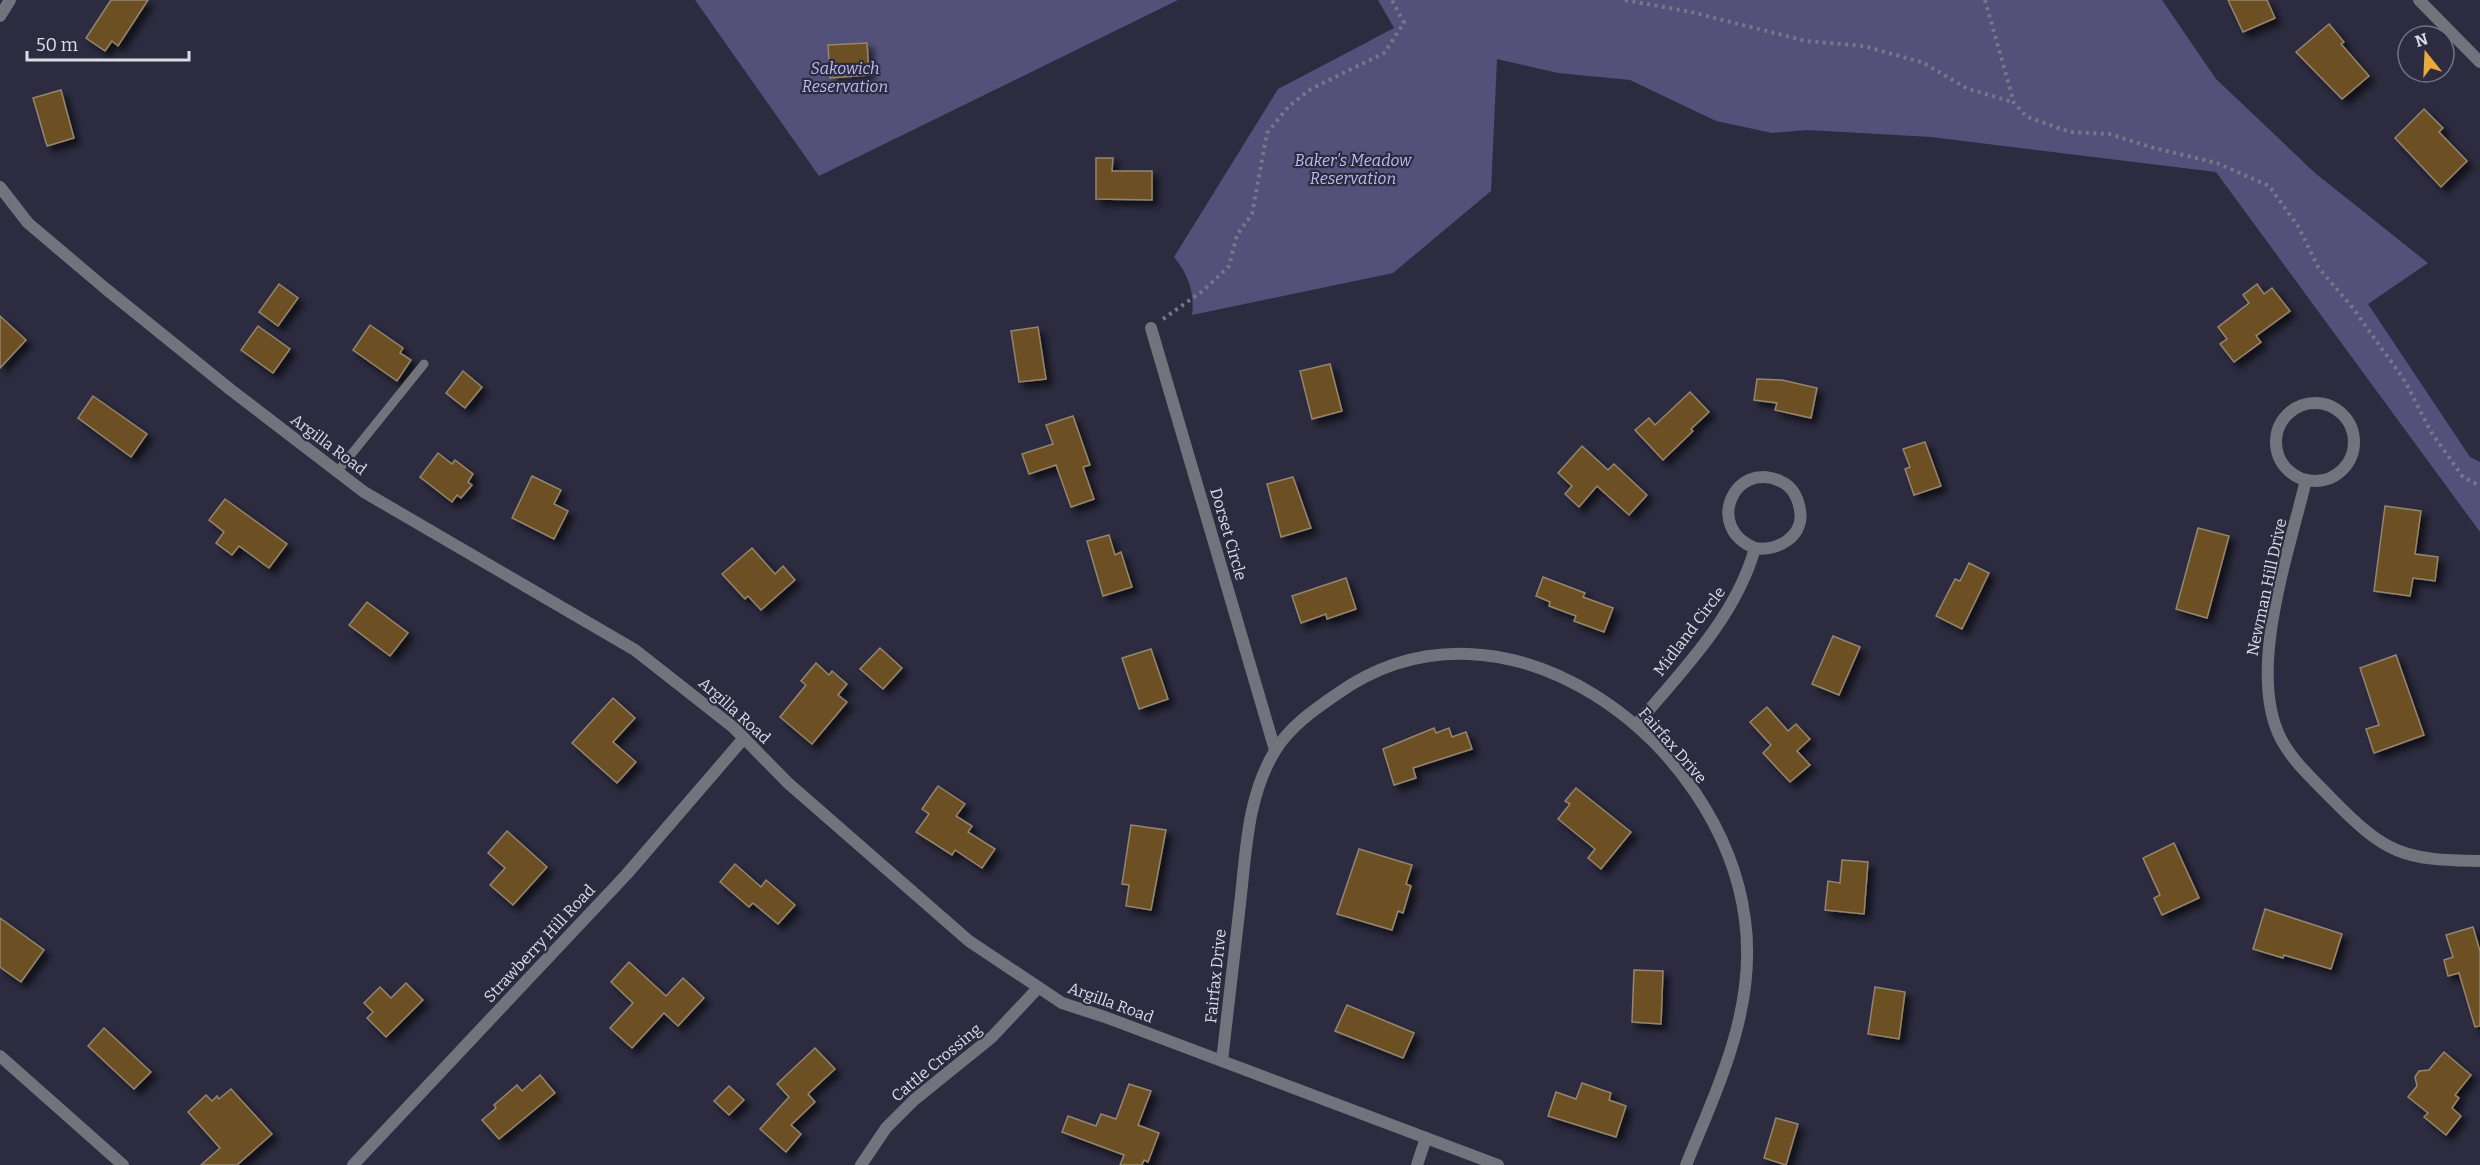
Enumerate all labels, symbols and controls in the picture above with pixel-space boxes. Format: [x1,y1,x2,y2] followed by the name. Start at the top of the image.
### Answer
[27,24,189,62] scale bar
[2396,24,2456,84] north arrow
[2413,29,2430,51] text: N
[36,34,78,56] text: 50 m
[802,59,888,96] park label: Sakowich Reservation
[1295,151,1413,188] park label: Baker's Meadow Reservation
[287,410,371,479] street label: Argilla Road
[1206,486,1251,583] street label: Dorset Circle
[2243,517,2290,658] street label: Newman Hill Drive
[1650,583,1729,680] street label: Midland Circle
[695,673,775,748] street label: Argilla Road
[1634,703,1711,787] street label: Fairfax Drive
[480,880,599,1006] street label: Strawberry Hill Road
[1201,928,1230,1024] street label: Fairfax Drive
[1065,978,1157,1027] street label: Argilla Road
[887,1019,985,1106] street label: Cattle Crossing

